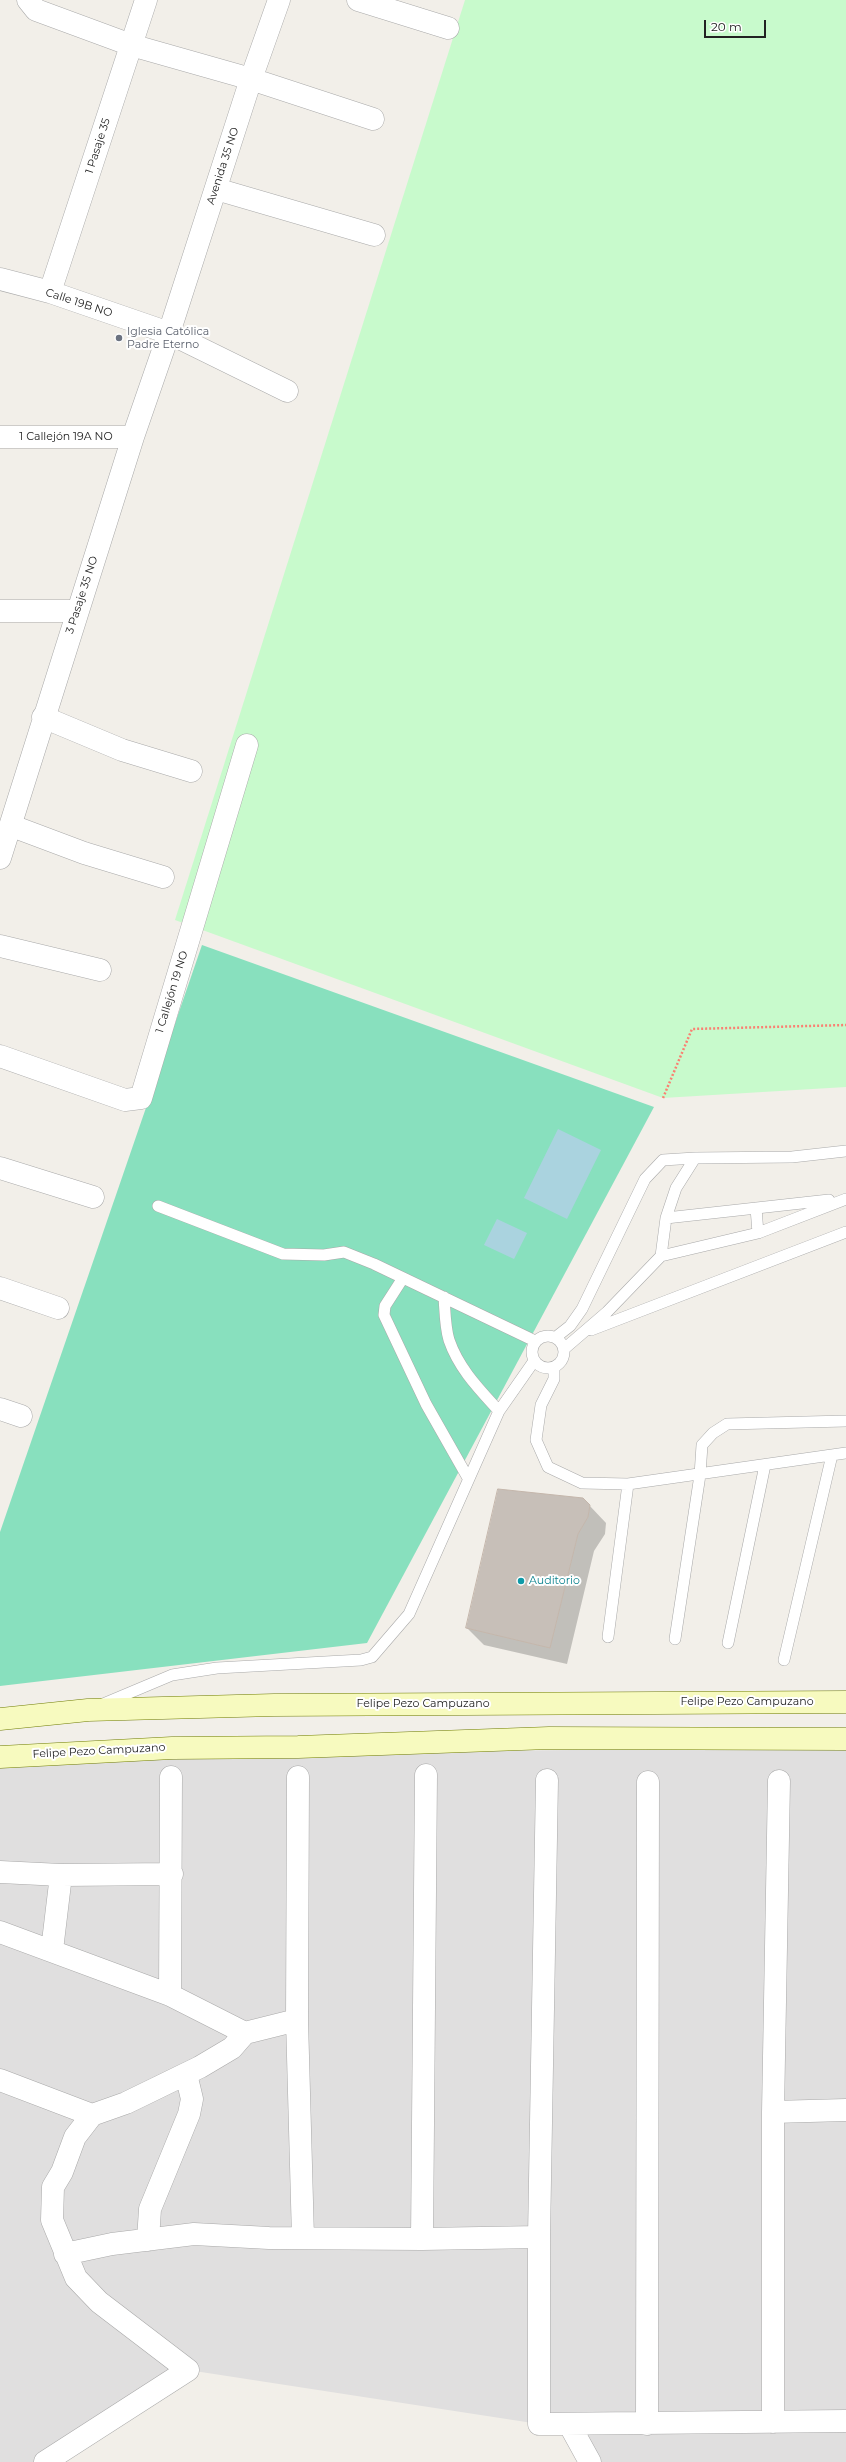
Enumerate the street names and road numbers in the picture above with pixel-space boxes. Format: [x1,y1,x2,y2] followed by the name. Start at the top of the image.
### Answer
[83,116,113,176] street label: 1 Pasaje 35
[204,126,242,206] street label: Avenida 35 NO
[44,286,114,320] street label: Calle 19B NO
[19,430,113,444] street label: 1 Callejón 19A NO
[63,554,101,636] street label: 3 Pasaje 35 NO
[153,949,191,1035] street label: 1 Callejón 19 NO
[680,1695,814,1709] street label: Felipe Pezo Campuzano
[356,1697,490,1711] street label: Felipe Pezo Campuzano
[32,1741,166,1761] street label: Felipe Pezo Campuzano

